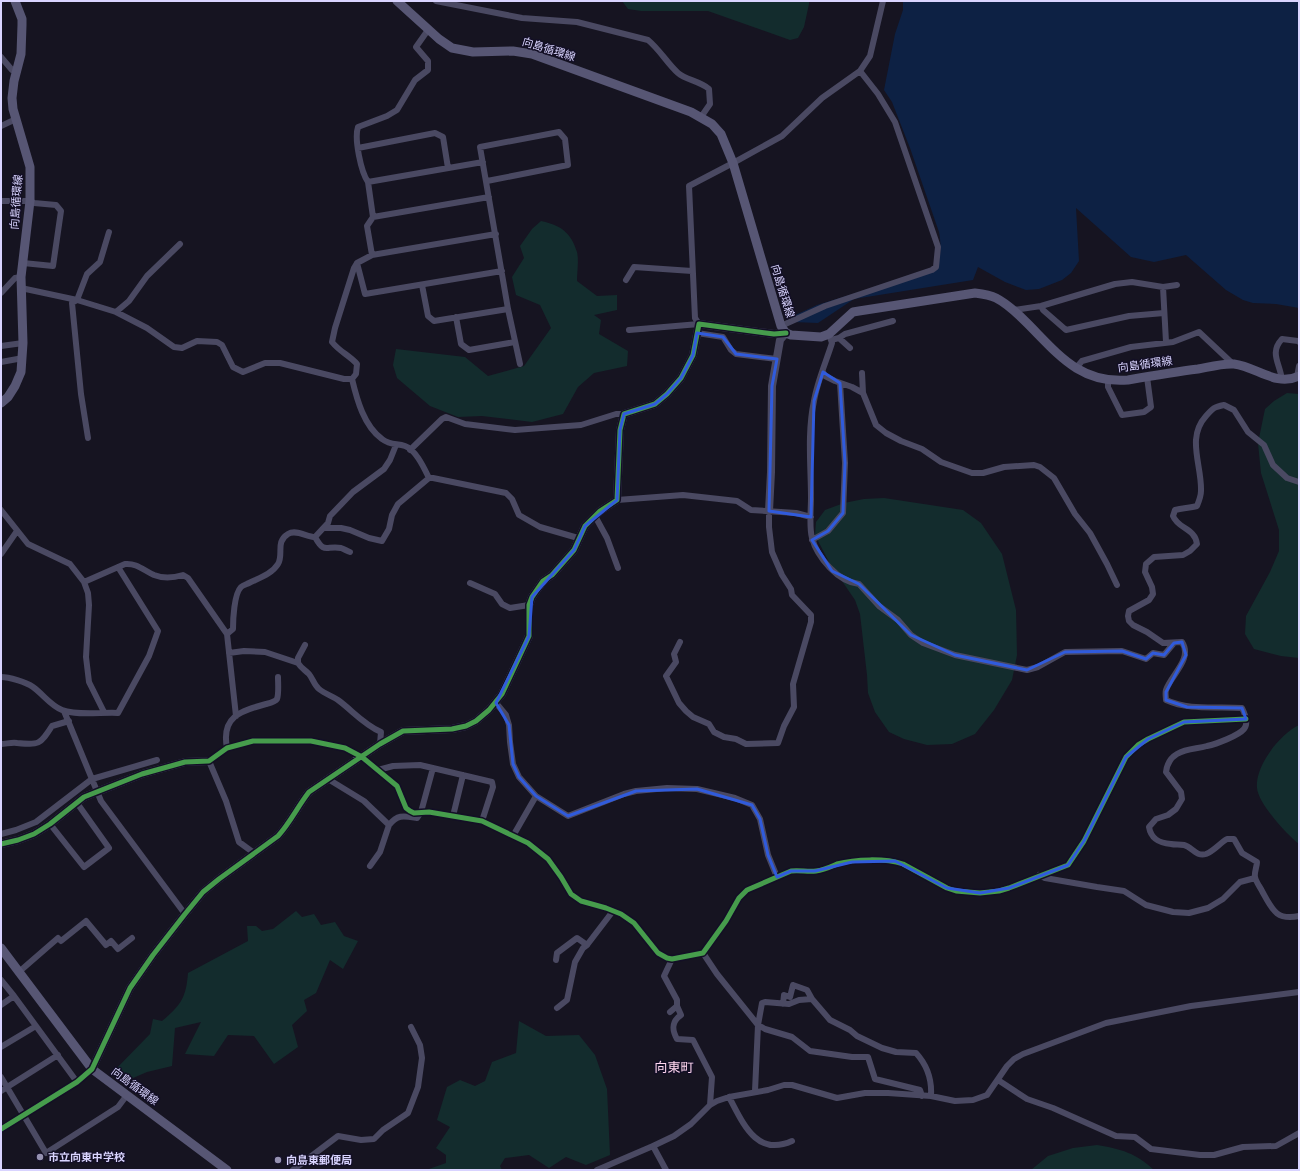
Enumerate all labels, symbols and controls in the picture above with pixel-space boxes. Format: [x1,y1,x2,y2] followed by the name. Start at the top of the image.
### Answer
[520,34,577,65] street label: 向島循環線
[7,174,26,230] street label: 向島循環線
[767,263,798,320] street label: 向島循環線
[1117,353,1173,376] street label: 向島循環線
[654,1059,694,1077] district label: 向東町
[108,1064,161,1109] street label: 向島循環線
[48,1150,125,1165] place label: 市立向東中学校
[35,1152,45,1162] marker: 市立向東中学校
[286,1153,352,1168] place label: 向島東郵便局
[273,1155,283,1165] marker: 向島東郵便局

